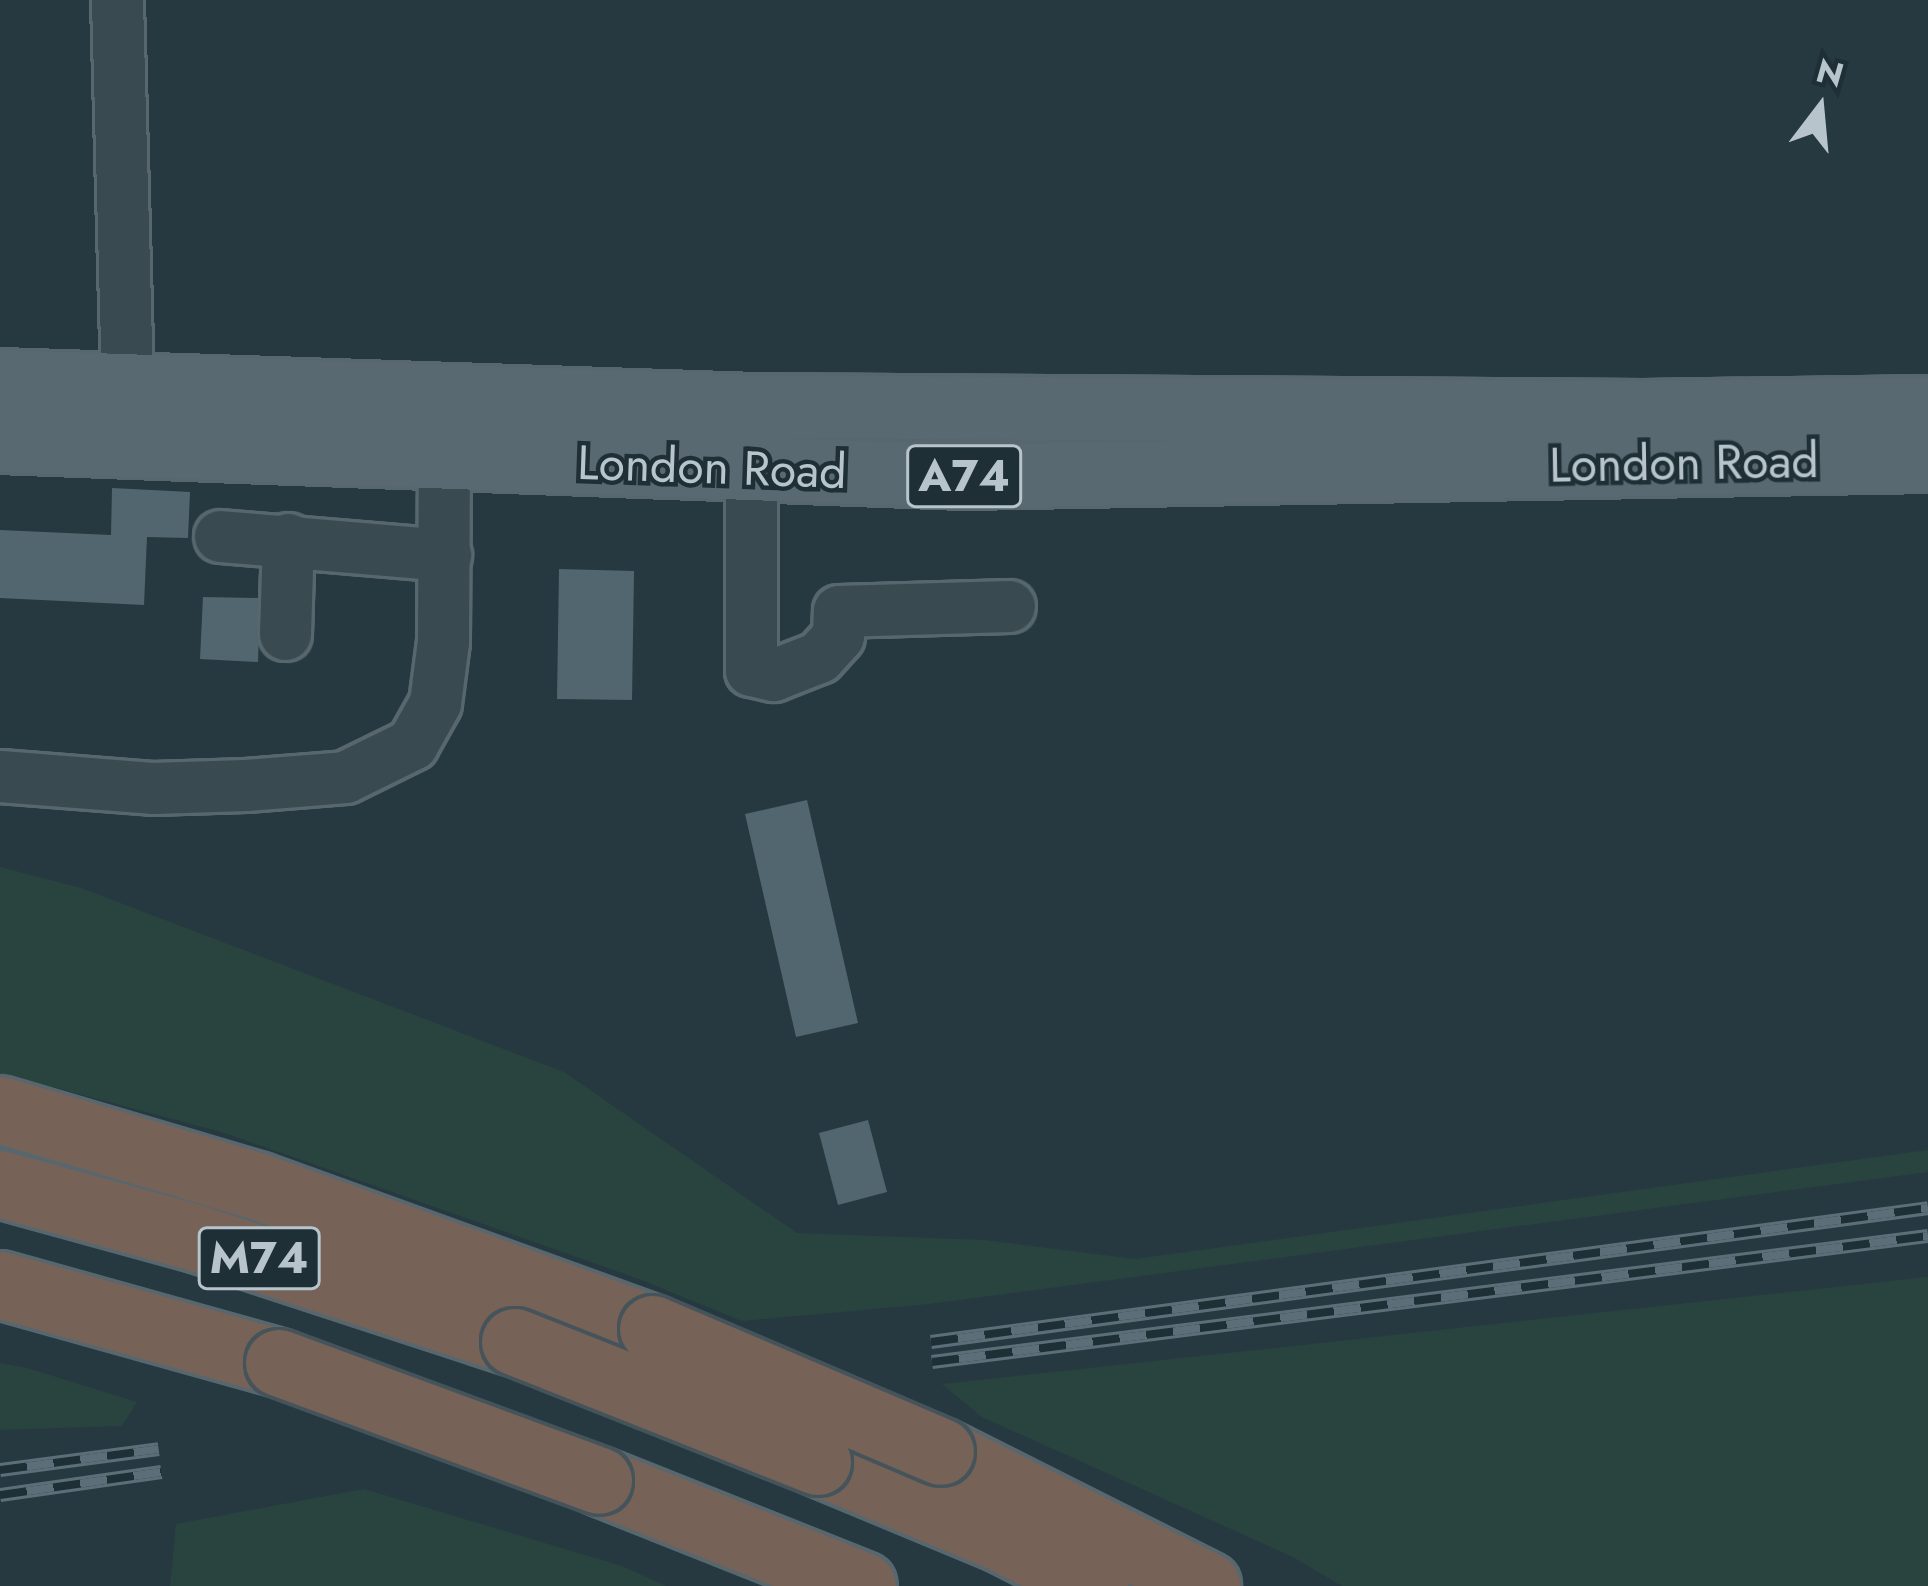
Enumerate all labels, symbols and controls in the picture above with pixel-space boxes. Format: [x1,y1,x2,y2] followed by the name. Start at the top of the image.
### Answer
[1811,47,1849,99] text: N
[1760,48,1880,168] north arrow
[1549,432,1819,494] street label: London Road
[576,434,848,500] street label: London Road
[904,437,1024,515] road number: A74
[196,1219,322,1297] road number: M74

